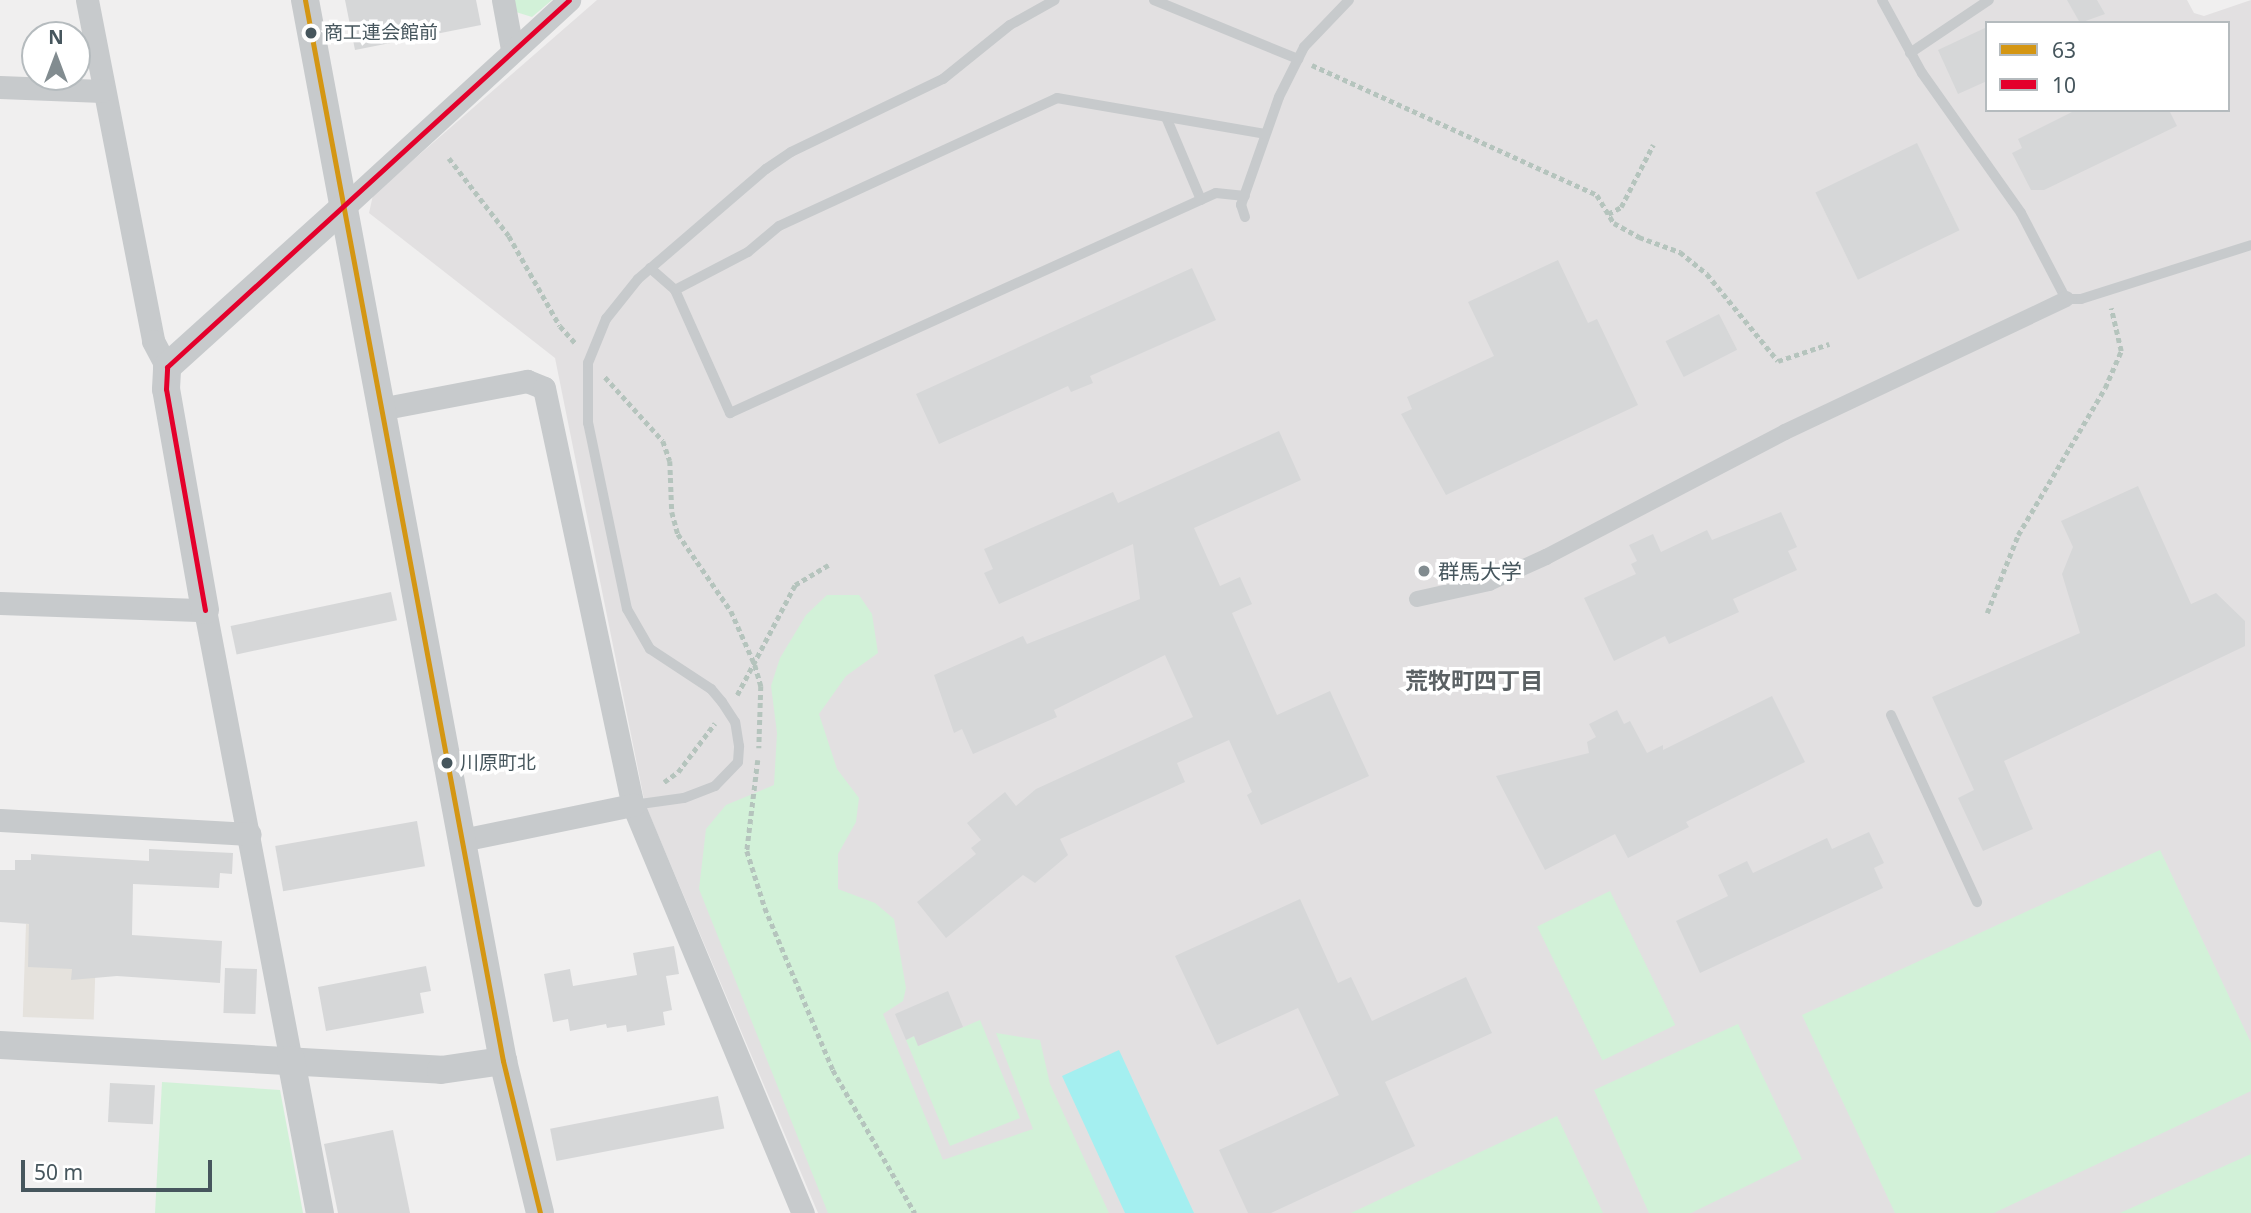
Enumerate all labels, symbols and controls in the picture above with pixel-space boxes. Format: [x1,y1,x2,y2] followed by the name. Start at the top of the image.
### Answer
[21,21,91,91] north arrow
[1985,21,2230,112] legend
[324,22,438,44] place label: 商工連会館前
[48,24,64,50] text: N
[304,26,318,40] marker: 商工連会館前
[2052,36,2076,64] text: 63
[2052,71,2076,99] text: 10
[1438,558,1522,584] place label: 群馬大学
[1416,563,1432,579] marker: 群馬大学
[1405,666,1543,694] district label: 荒牧町四丁目
[460,752,536,774] place label: 川原町北
[440,756,454,770] marker: 川原町北
[24,1146,215,1190] scale bar
[34,1158,83,1186] text: 50 m

